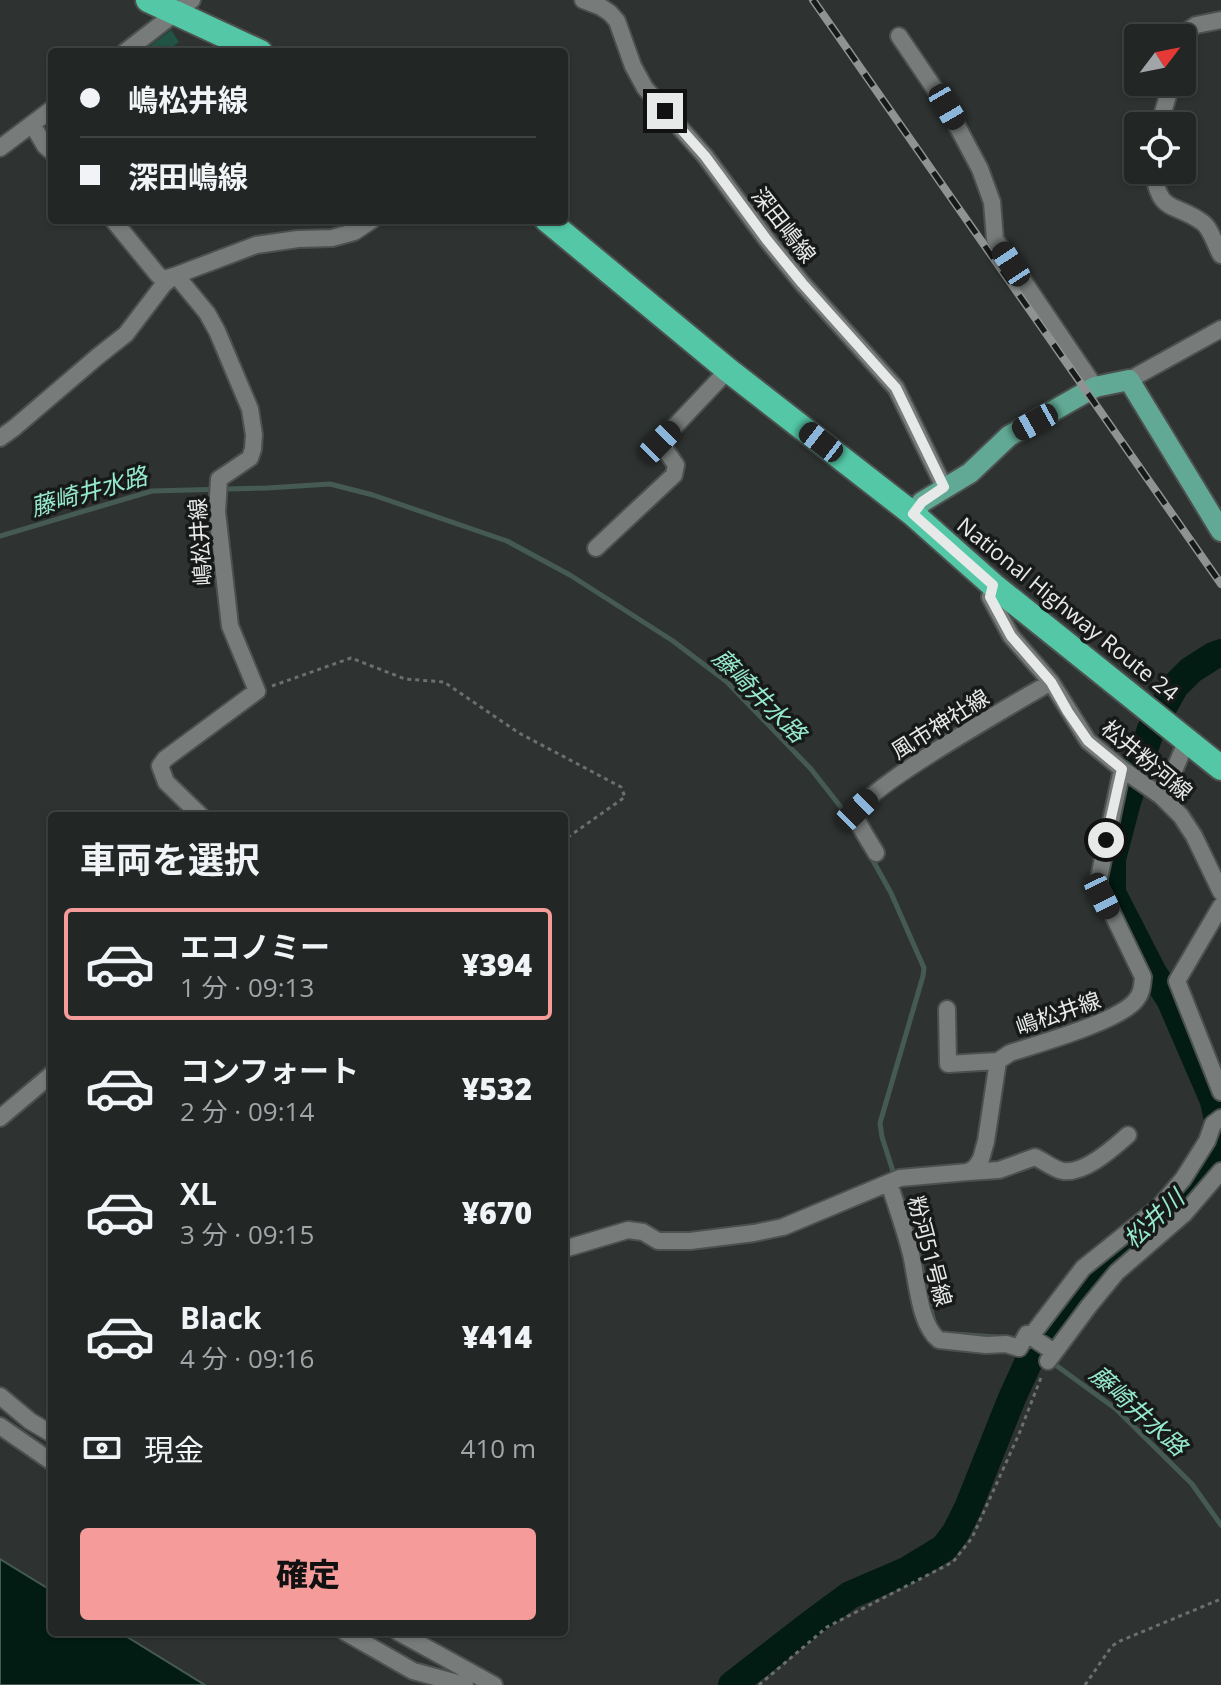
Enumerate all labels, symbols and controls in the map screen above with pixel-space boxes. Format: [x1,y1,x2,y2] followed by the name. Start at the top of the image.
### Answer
[1124,24,1196,96] north arrow
[1124,24,1196,184] map controls
[128,79,248,120] text: 嶋松井線
[925,80,969,134] car
[647,93,683,129] route end
[1124,112,1196,184] button: locate
[128,156,248,197] text: 深田嶋線
[746,180,824,268] street label: 深田嶋線
[988,237,1034,291] car
[1008,400,1062,444] car
[635,416,685,468] car
[795,418,847,466] car
[26,458,153,523] water label: 藤崎井水路
[181,497,217,587] street label: 嶋松井線
[952,509,1186,707] street label: National Highway Route 24
[706,641,816,750] water label: 藤崎井水路
[885,681,994,765] street label: 風市神社線
[1096,712,1199,806] street label: 松井粉河線
[831,785,883,835] car
[1088,822,1124,858] route start
[80,835,260,884] text: 車両を選択
[1081,869,1123,923] car
[180,926,330,967] text: エコノミー
[84,928,156,1000] icon: car
[462,944,532,985] text: ¥394
[180,969,314,1005] text: 1 分 · 09:13
[1011,984,1104,1041] street label: 嶋松井線
[180,1050,359,1091] text: コンフォート
[84,1052,156,1124] icon: car
[462,1068,532,1109] text: ¥532
[180,1093,314,1129] text: 2 分 · 09:14
[180,1173,217,1214] text: XL
[84,1176,156,1248] icon: car
[1115,1179,1193,1255] water label: 松井川
[462,1192,532,1233] text: ¥670
[902,1192,960,1309] street label: 粉河51号線
[180,1216,314,1252] text: 3 分 · 09:15
[180,1297,261,1338] text: Black
[84,1300,156,1372] icon: car
[462,1316,532,1357] text: ¥414
[180,1340,314,1376] text: 4 分 · 09:16
[1083,1357,1196,1464] water label: 藤崎井水路
[80,1426,124,1470] icon: cash
[144,1429,204,1470] text: 現金
[461,1430,536,1466] text: 410 m
[80,1528,536,1620] button: 確定

